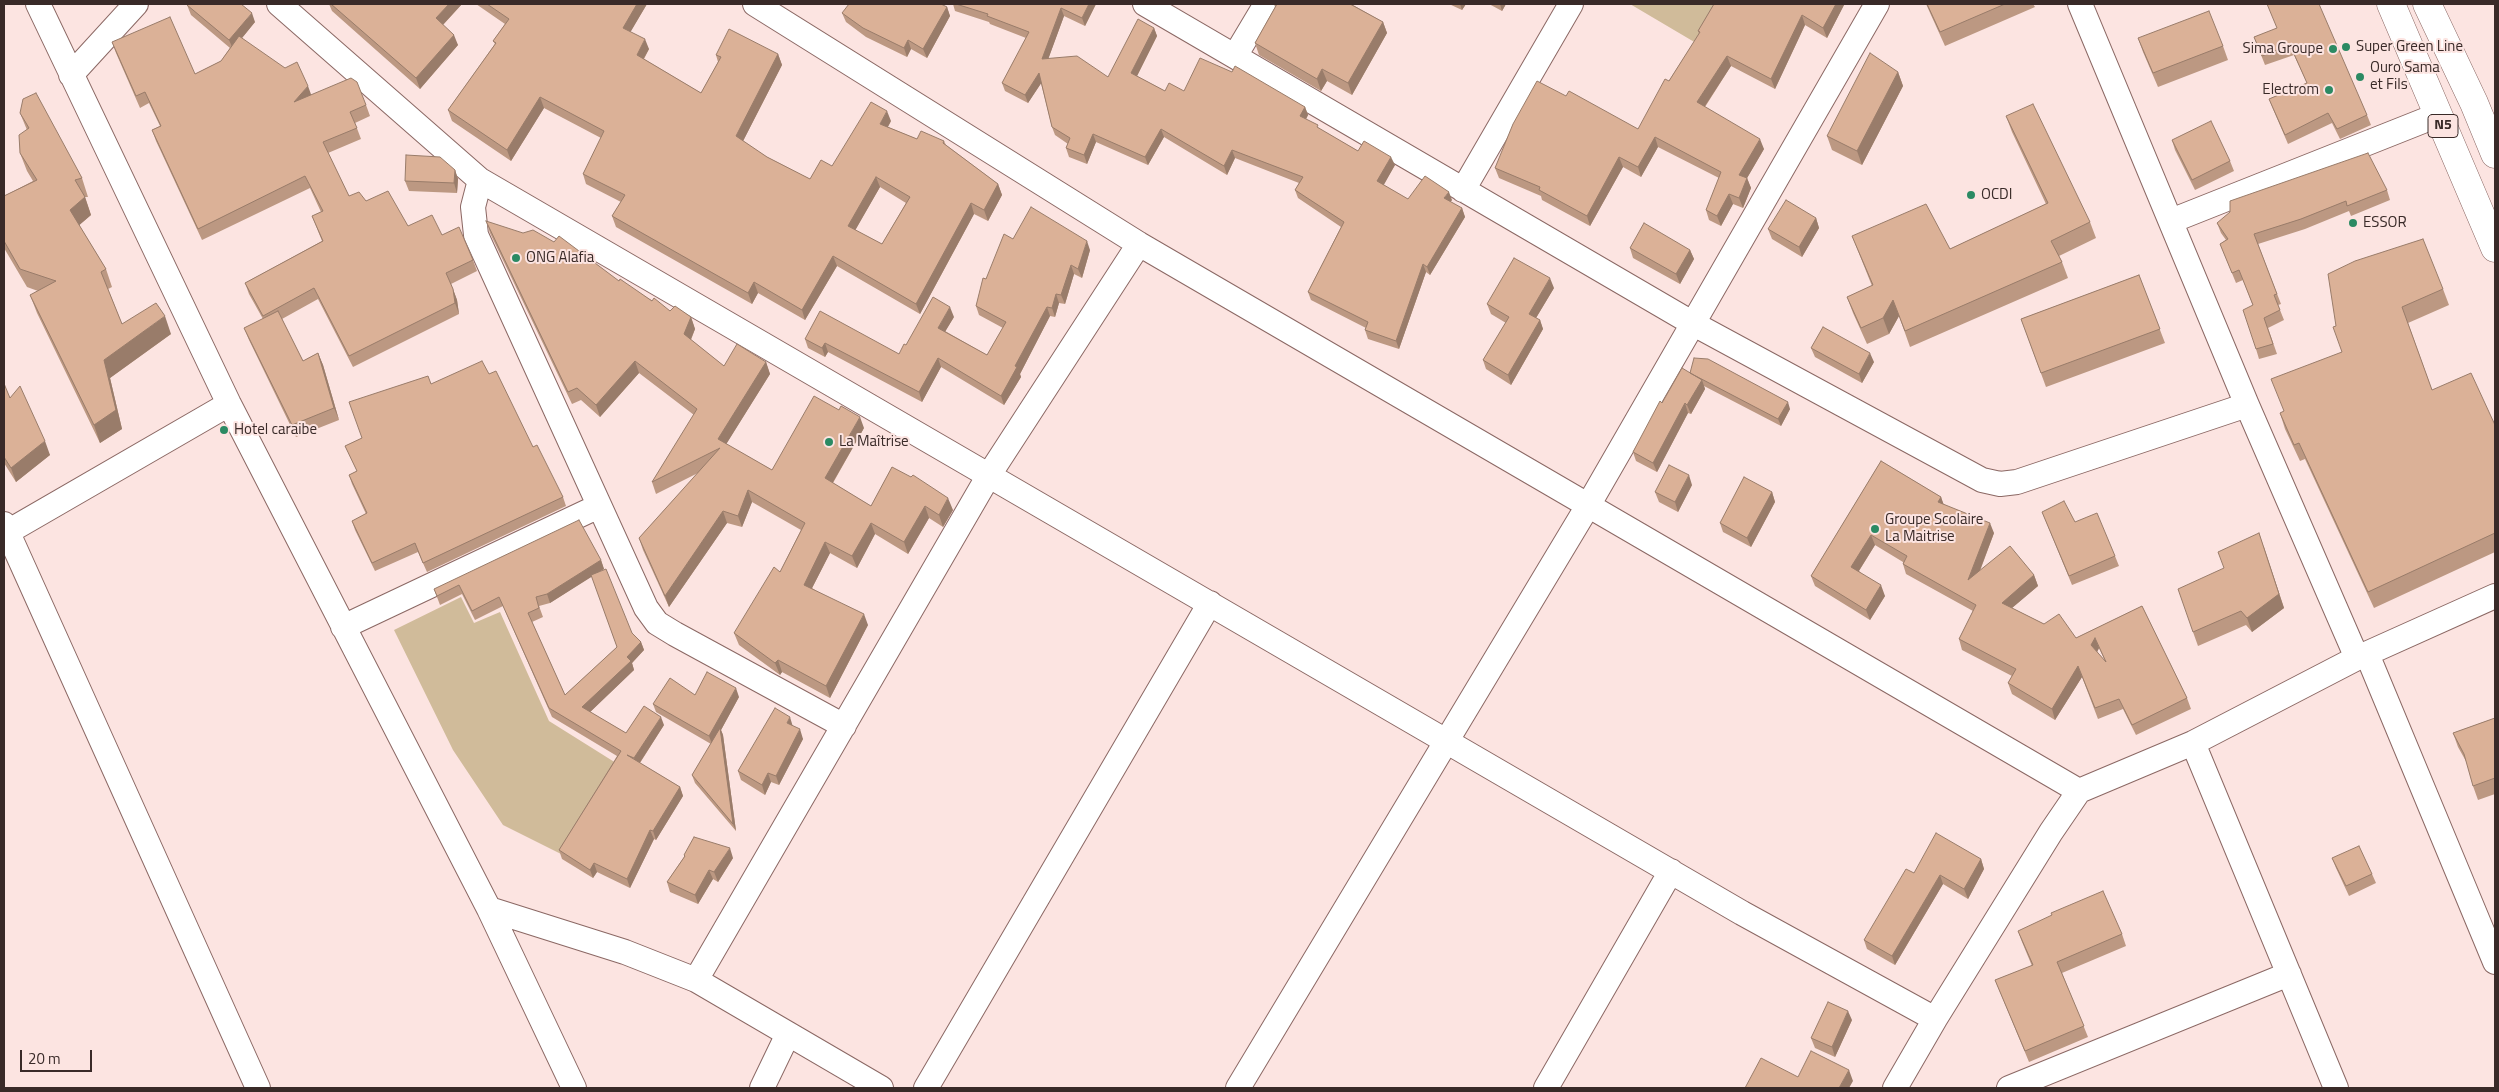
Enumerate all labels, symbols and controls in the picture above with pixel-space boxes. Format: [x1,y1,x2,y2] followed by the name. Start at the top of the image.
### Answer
[2356,38,2463,56] place label: Super Green Line
[2243,40,2323,58] place label: Sima Groupe
[2340,41,2352,53] marker: Super Green Line
[2327,43,2339,55] marker: Sima Groupe
[2370,59,2440,94] place label: Ouro Sama et Fils
[2354,71,2366,83] marker: Ouro Sama et Fils
[2262,81,2319,99] place label: Electrom
[2323,84,2335,96] marker: Electrom
[2428,114,2458,138] road number: N5
[1981,186,2012,204] place label: OCDI
[1965,189,1977,201] marker: OCDI
[2363,214,2407,232] place label: ESSOR
[2347,217,2359,229] marker: ESSOR
[526,249,594,267] place label: ONG Alafia
[510,252,522,264] marker: ONG Alafia
[234,421,317,439] place label: Hotel caraibe
[218,424,230,436] marker: Hotel caraibe
[839,433,909,451] place label: La Maîtrise
[823,436,835,448] marker: La Maîtrise
[1885,511,1983,546] place label: Groupe Scolaire La Maitrise
[1869,523,1881,535] marker: Groupe Scolaire La Maitrise
[22,1040,95,1072] scale bar
[28,1047,61,1070] text: 20 m

